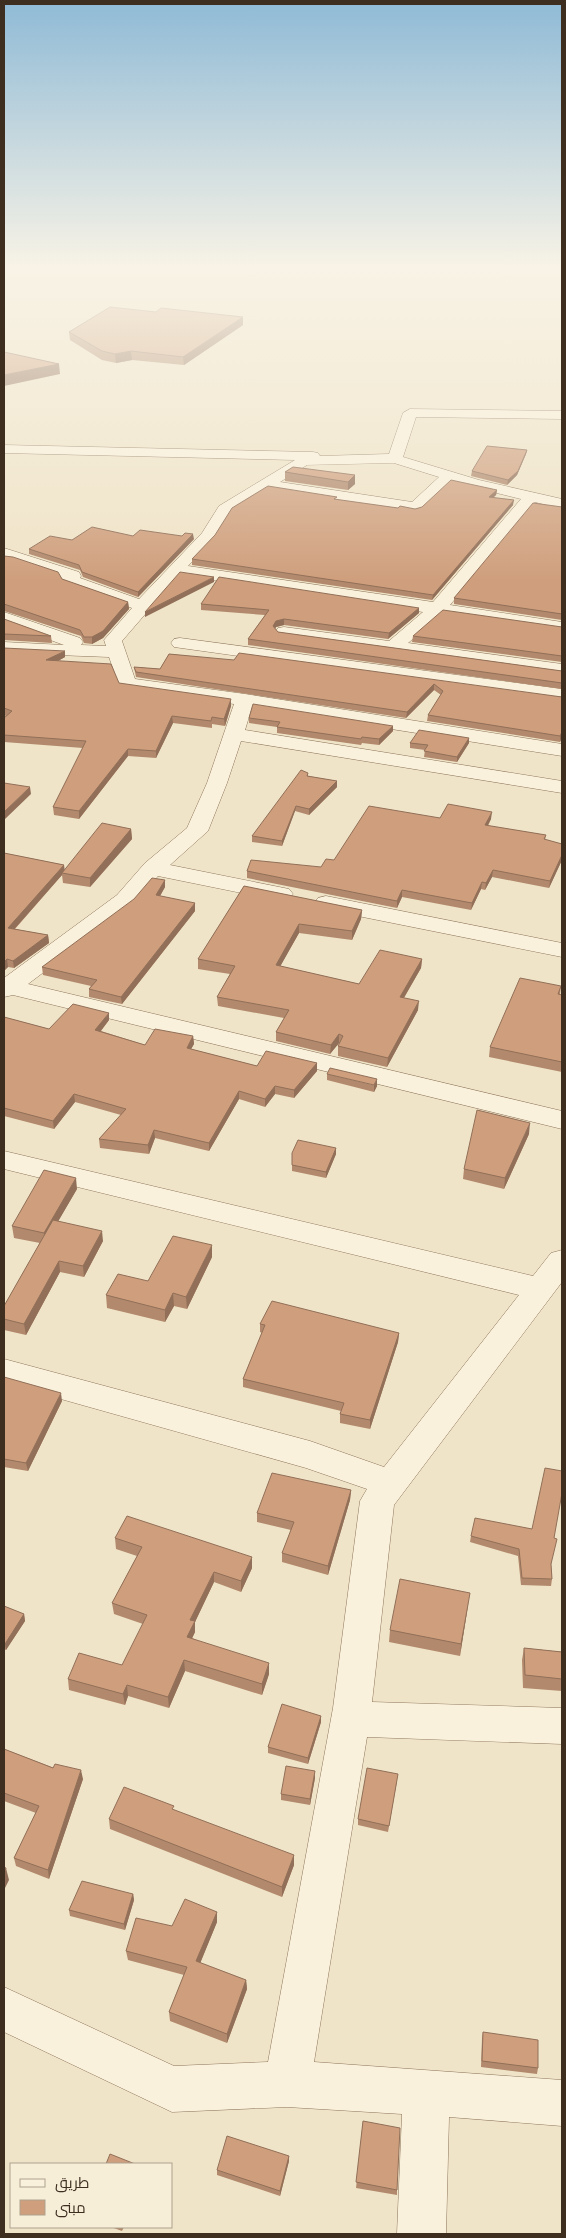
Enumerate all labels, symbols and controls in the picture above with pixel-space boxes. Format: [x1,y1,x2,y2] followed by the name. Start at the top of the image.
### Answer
[10,2163,172,2228] legend
[55,2173,89,2193] text: طريق
[55,2198,86,2218] text: مبنى

